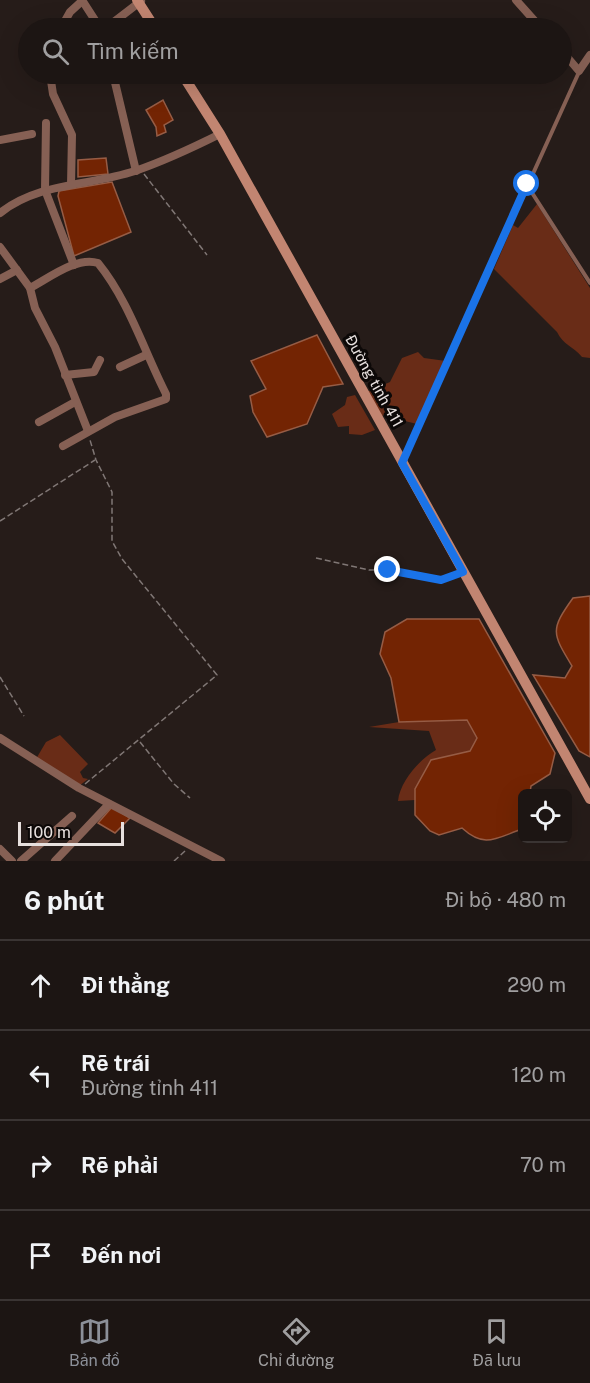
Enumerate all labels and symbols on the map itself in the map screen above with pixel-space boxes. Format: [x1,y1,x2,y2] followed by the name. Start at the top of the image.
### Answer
[513,170,539,196] route start
[342,332,407,430] street label: Đường tỉnh 411
[374,556,400,582] route end
[18,819,124,846] scale bar

